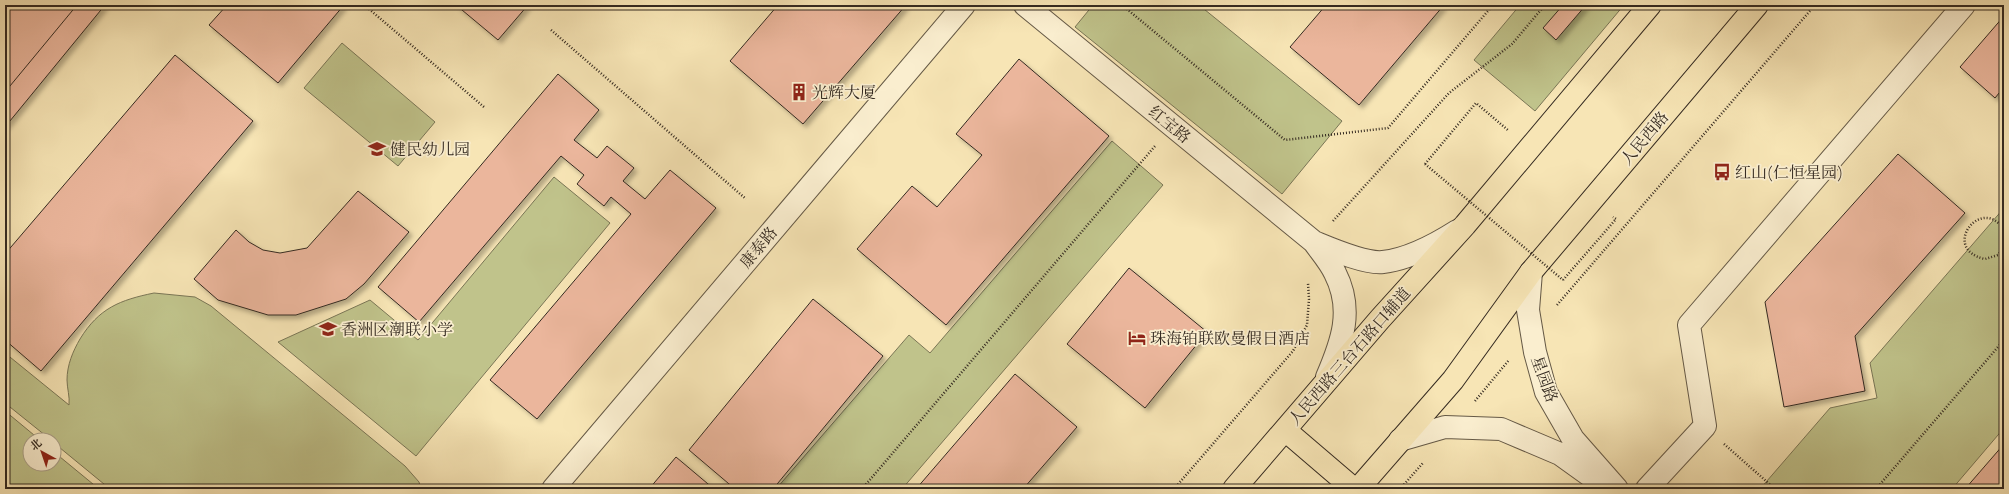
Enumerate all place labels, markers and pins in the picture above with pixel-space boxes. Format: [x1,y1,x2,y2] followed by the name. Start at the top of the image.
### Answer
[789,82,809,102] building icon: 光辉大厦
[812,84,876,102] place label: 光辉大厦
[367,139,387,159] school or university icon: 健民幼儿园
[390,141,470,159] place label: 健民幼儿园
[1712,162,1732,182] bus stop icon: 红山(仁恒星园)
[1735,164,1843,182] place label: 红山(仁恒星园)
[318,319,338,339] school or university icon: 香洲区潮联小学
[341,321,453,339] place label: 香洲区潮联小学
[1127,328,1147,348] hotel icon: 珠海铂联欧曼假日酒店
[1150,330,1310,348] place label: 珠海铂联欧曼假日酒店

